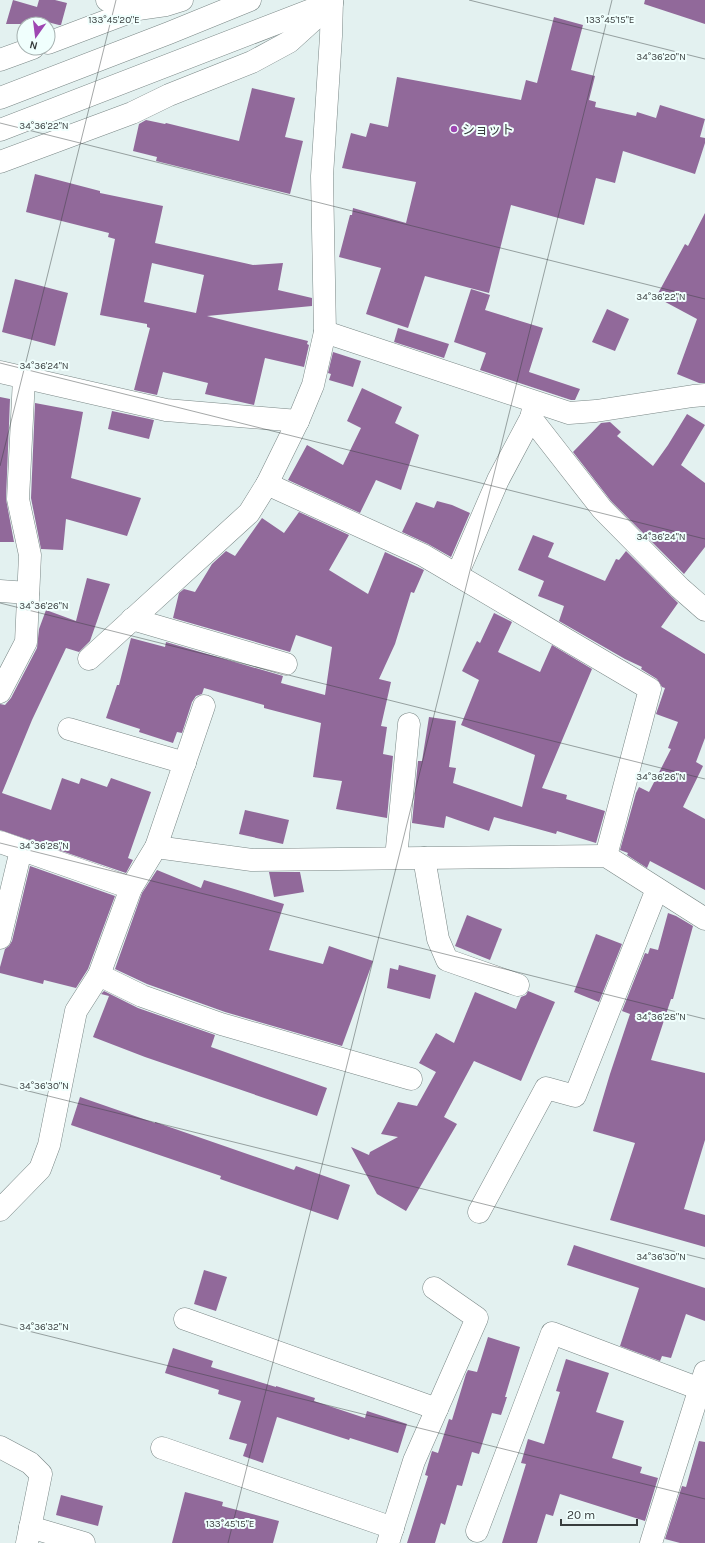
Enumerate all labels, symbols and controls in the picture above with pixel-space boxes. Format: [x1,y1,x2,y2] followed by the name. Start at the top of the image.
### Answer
[88,14,140,26] text: 133°45'20"E
[586,14,634,26] text: 133°45'15"E
[16,16,56,56] north arrow
[28,38,39,52] text: N
[636,51,686,63] text: 34°36'20"N
[19,120,69,132] text: 34°36'22"N
[462,122,514,137] place label: ショット
[449,124,459,134] marker: ショット
[636,291,686,303] text: 34°36'22"N
[19,360,69,372] text: 34°36'24"N
[636,531,686,543] text: 34°36'24"N
[19,600,69,612] text: 34°36'26"N
[636,771,686,783] text: 34°36'26"N
[19,840,69,852] text: 34°36'28"N
[636,1011,686,1023] text: 34°36'28"N
[19,1080,69,1092] text: 34°36'30"N
[636,1251,686,1263] text: 34°36'30"N
[19,1321,69,1333] text: 34°36'32"N
[561,1501,637,1527] scale bar
[567,1508,595,1522] text: 20 m
[206,1518,254,1530] text: 133°45'15"E

